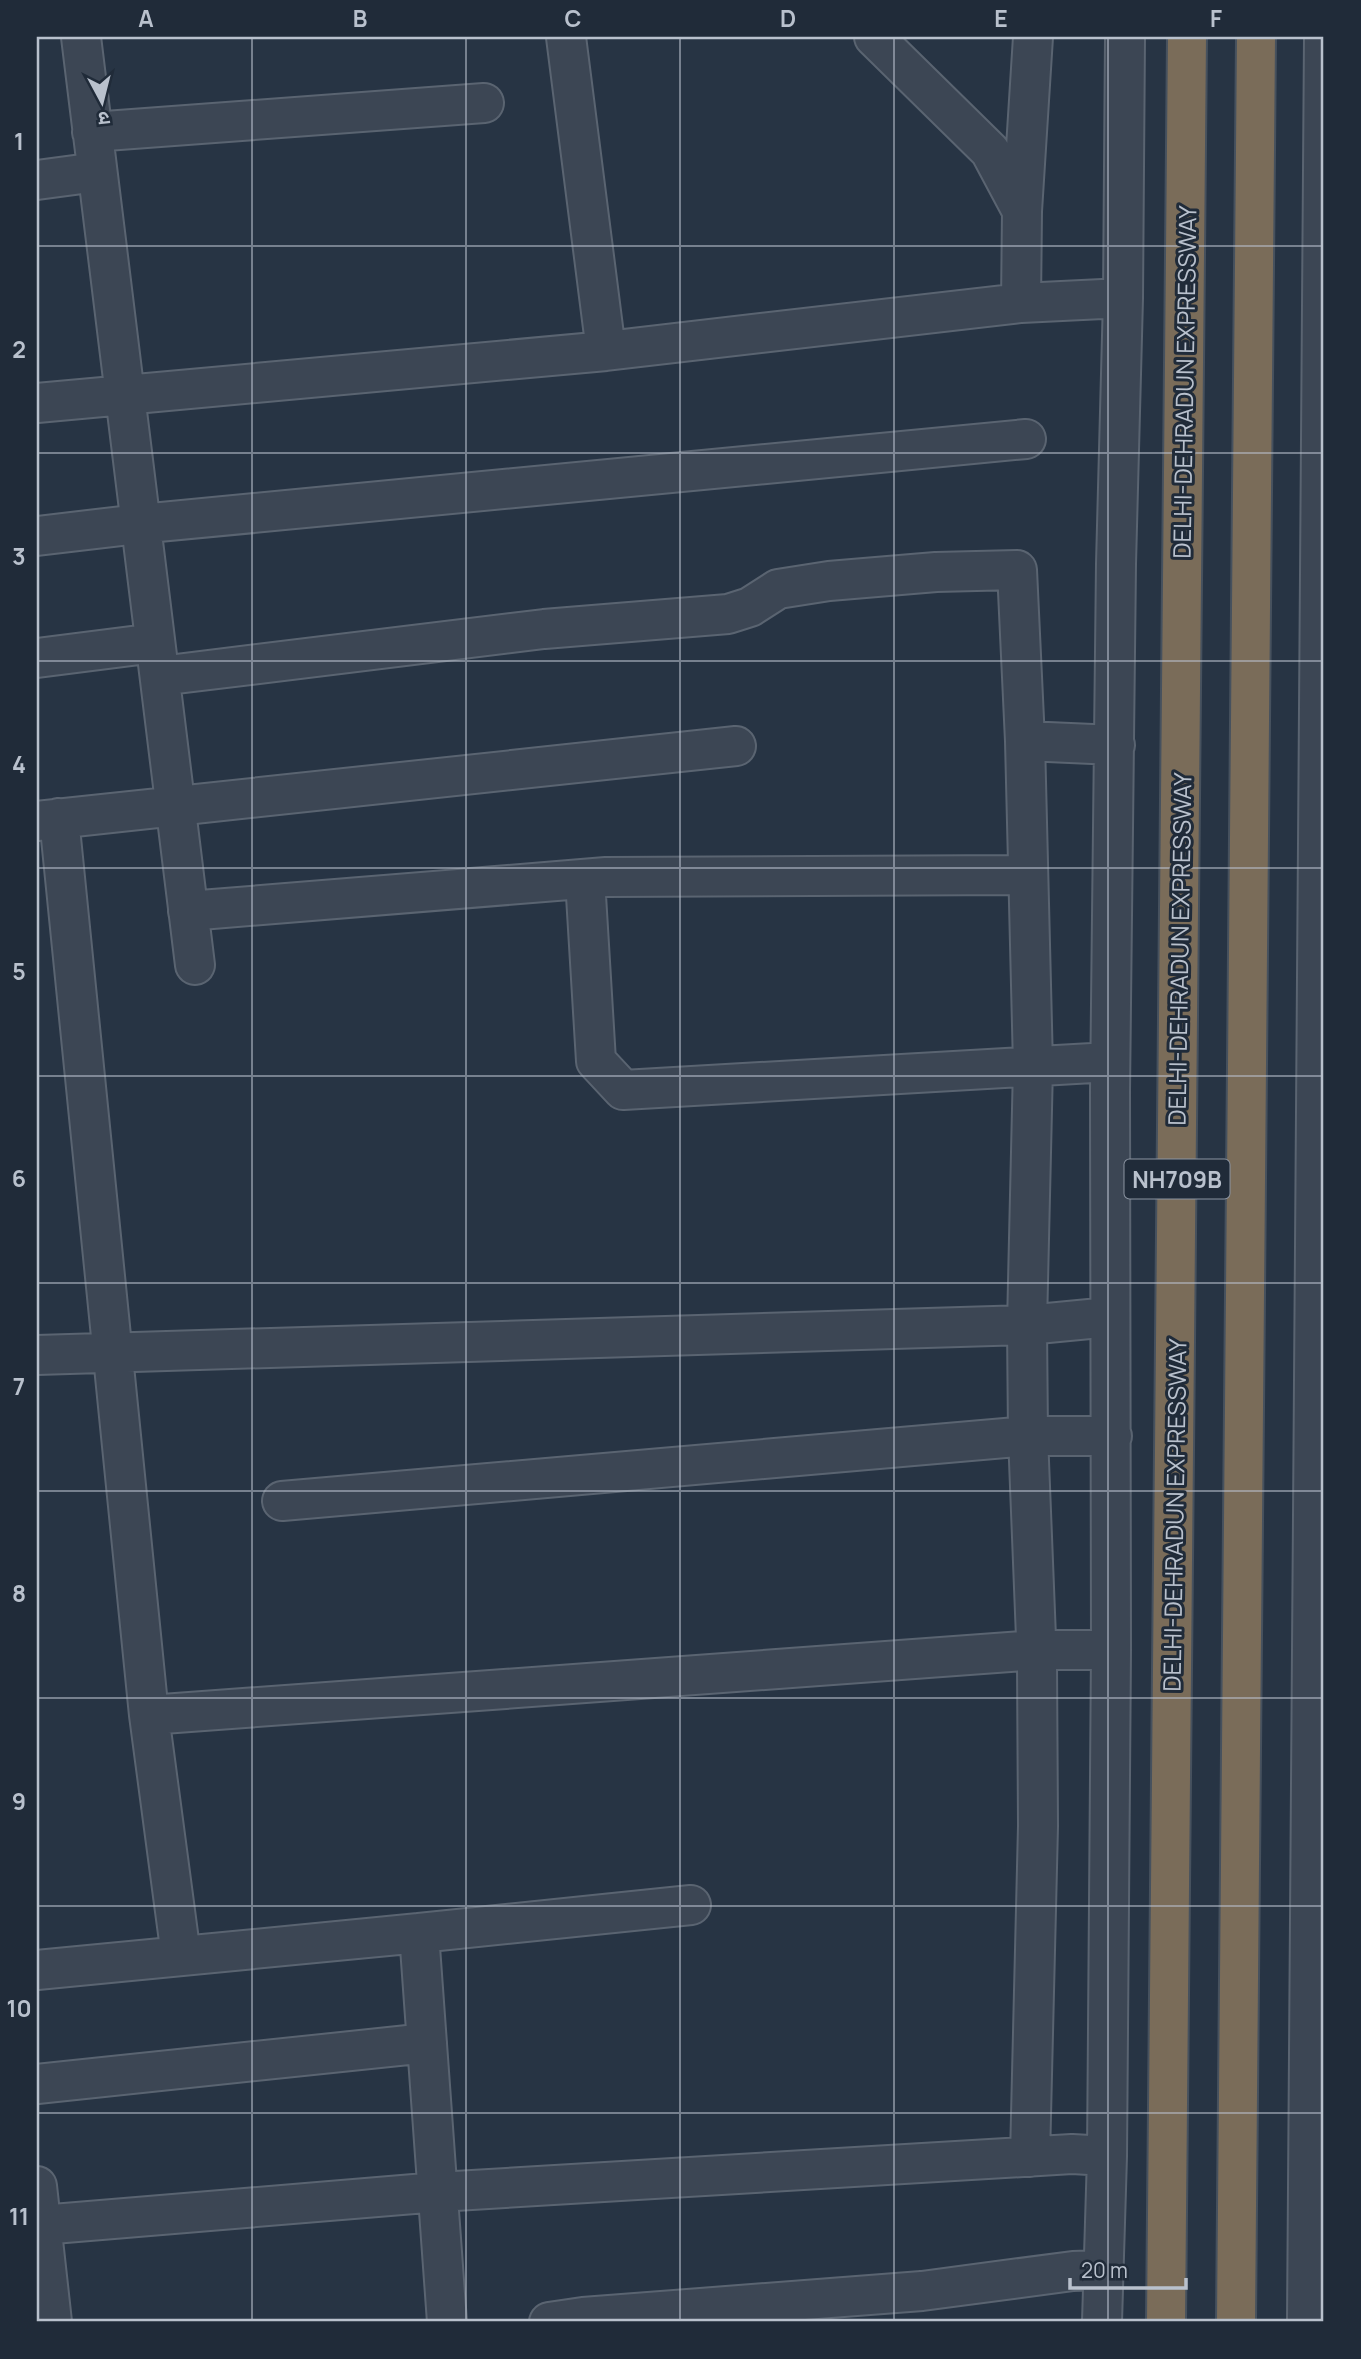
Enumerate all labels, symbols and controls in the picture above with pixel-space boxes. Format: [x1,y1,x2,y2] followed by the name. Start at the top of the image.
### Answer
[138,2,154,34] text: A
[353,2,367,34] text: B
[565,2,582,34] text: C
[780,2,796,34] text: D
[994,2,1008,34] text: E
[1210,2,1222,34] text: F
[66,66,136,136] north arrow
[96,105,111,133] text: उ
[14,125,24,157] text: 1
[1164,205,1204,559] street label: DELHI-DEHRADUN EXPRESSWAY
[12,333,26,365] text: 2
[12,540,26,572] text: 3
[12,748,26,780] text: 4
[1159,772,1199,1126] street label: DELHI-DEHRADUN EXPRESSWAY
[12,955,26,987] text: 5
[1124,1160,1230,1198] road number: NH709B
[12,1162,26,1194] text: 6
[1154,1338,1194,1692] street label: DELHI-DEHRADUN EXPRESSWAY
[13,1370,25,1402] text: 7
[12,1577,26,1609] text: 8
[12,1785,26,1817] text: 9
[6,1992,32,2024] text: 10
[9,2200,29,2232] text: 11
[1070,2247,1186,2291] scale bar
[1081,2256,1128,2284] text: 20 m

